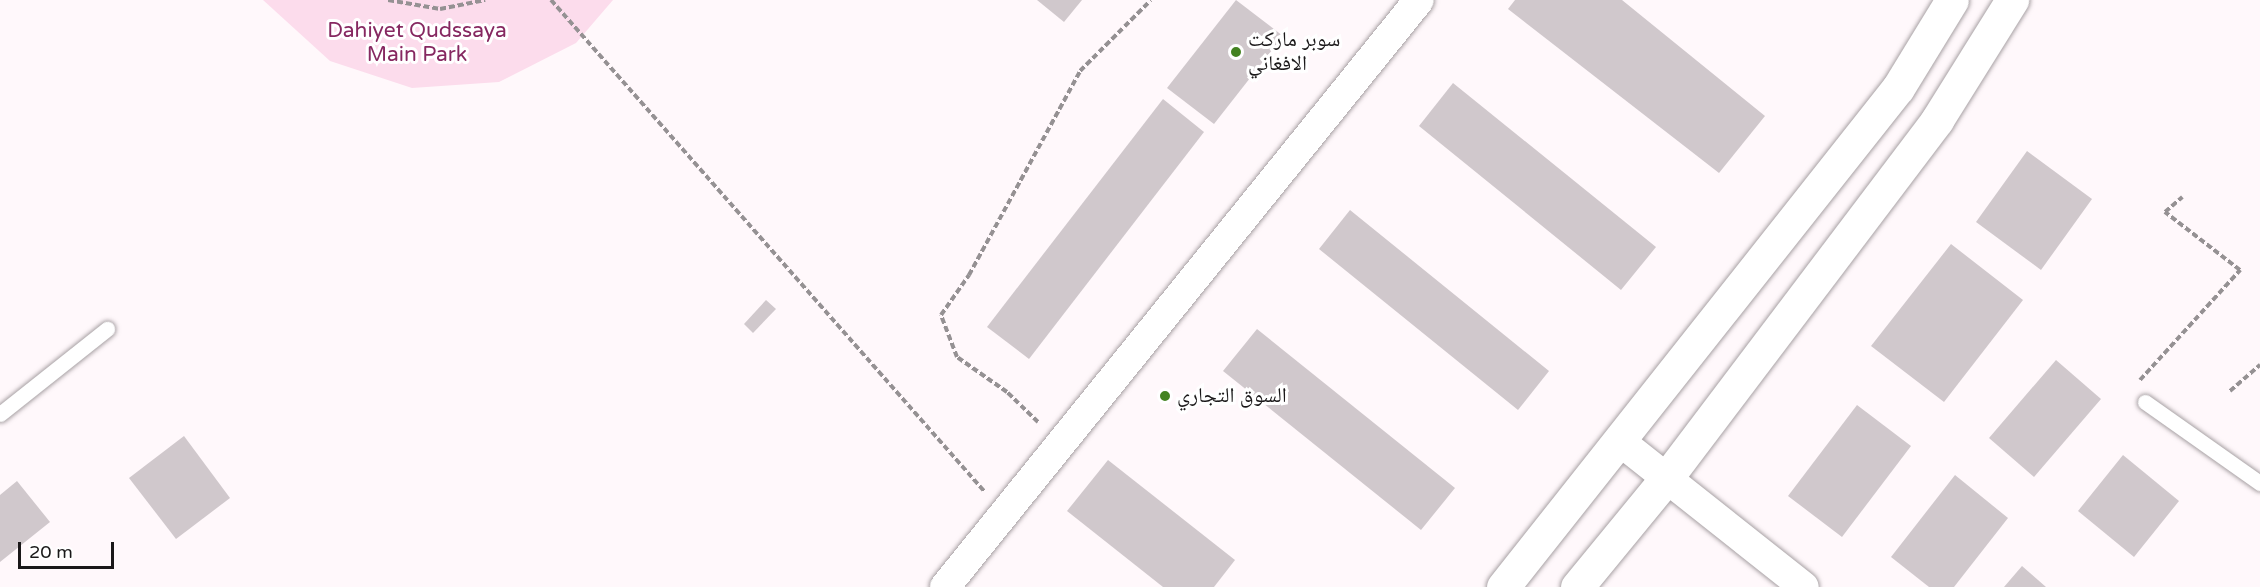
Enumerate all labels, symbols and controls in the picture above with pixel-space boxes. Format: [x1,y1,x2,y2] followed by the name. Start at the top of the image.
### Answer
[327,18,507,68] park label: Dahiyet Qudssaya Main Park
[1248,27,1340,77] place label: سوبر ماركت الافغاني
[1229,45,1243,59] marker: سوبر ماركت الافغاني
[1177,383,1287,409] place label: السوق التجاري
[1158,389,1172,403] marker: السوق التجاري
[21,530,117,568] scale bar
[29,541,73,563] text: 20 m

